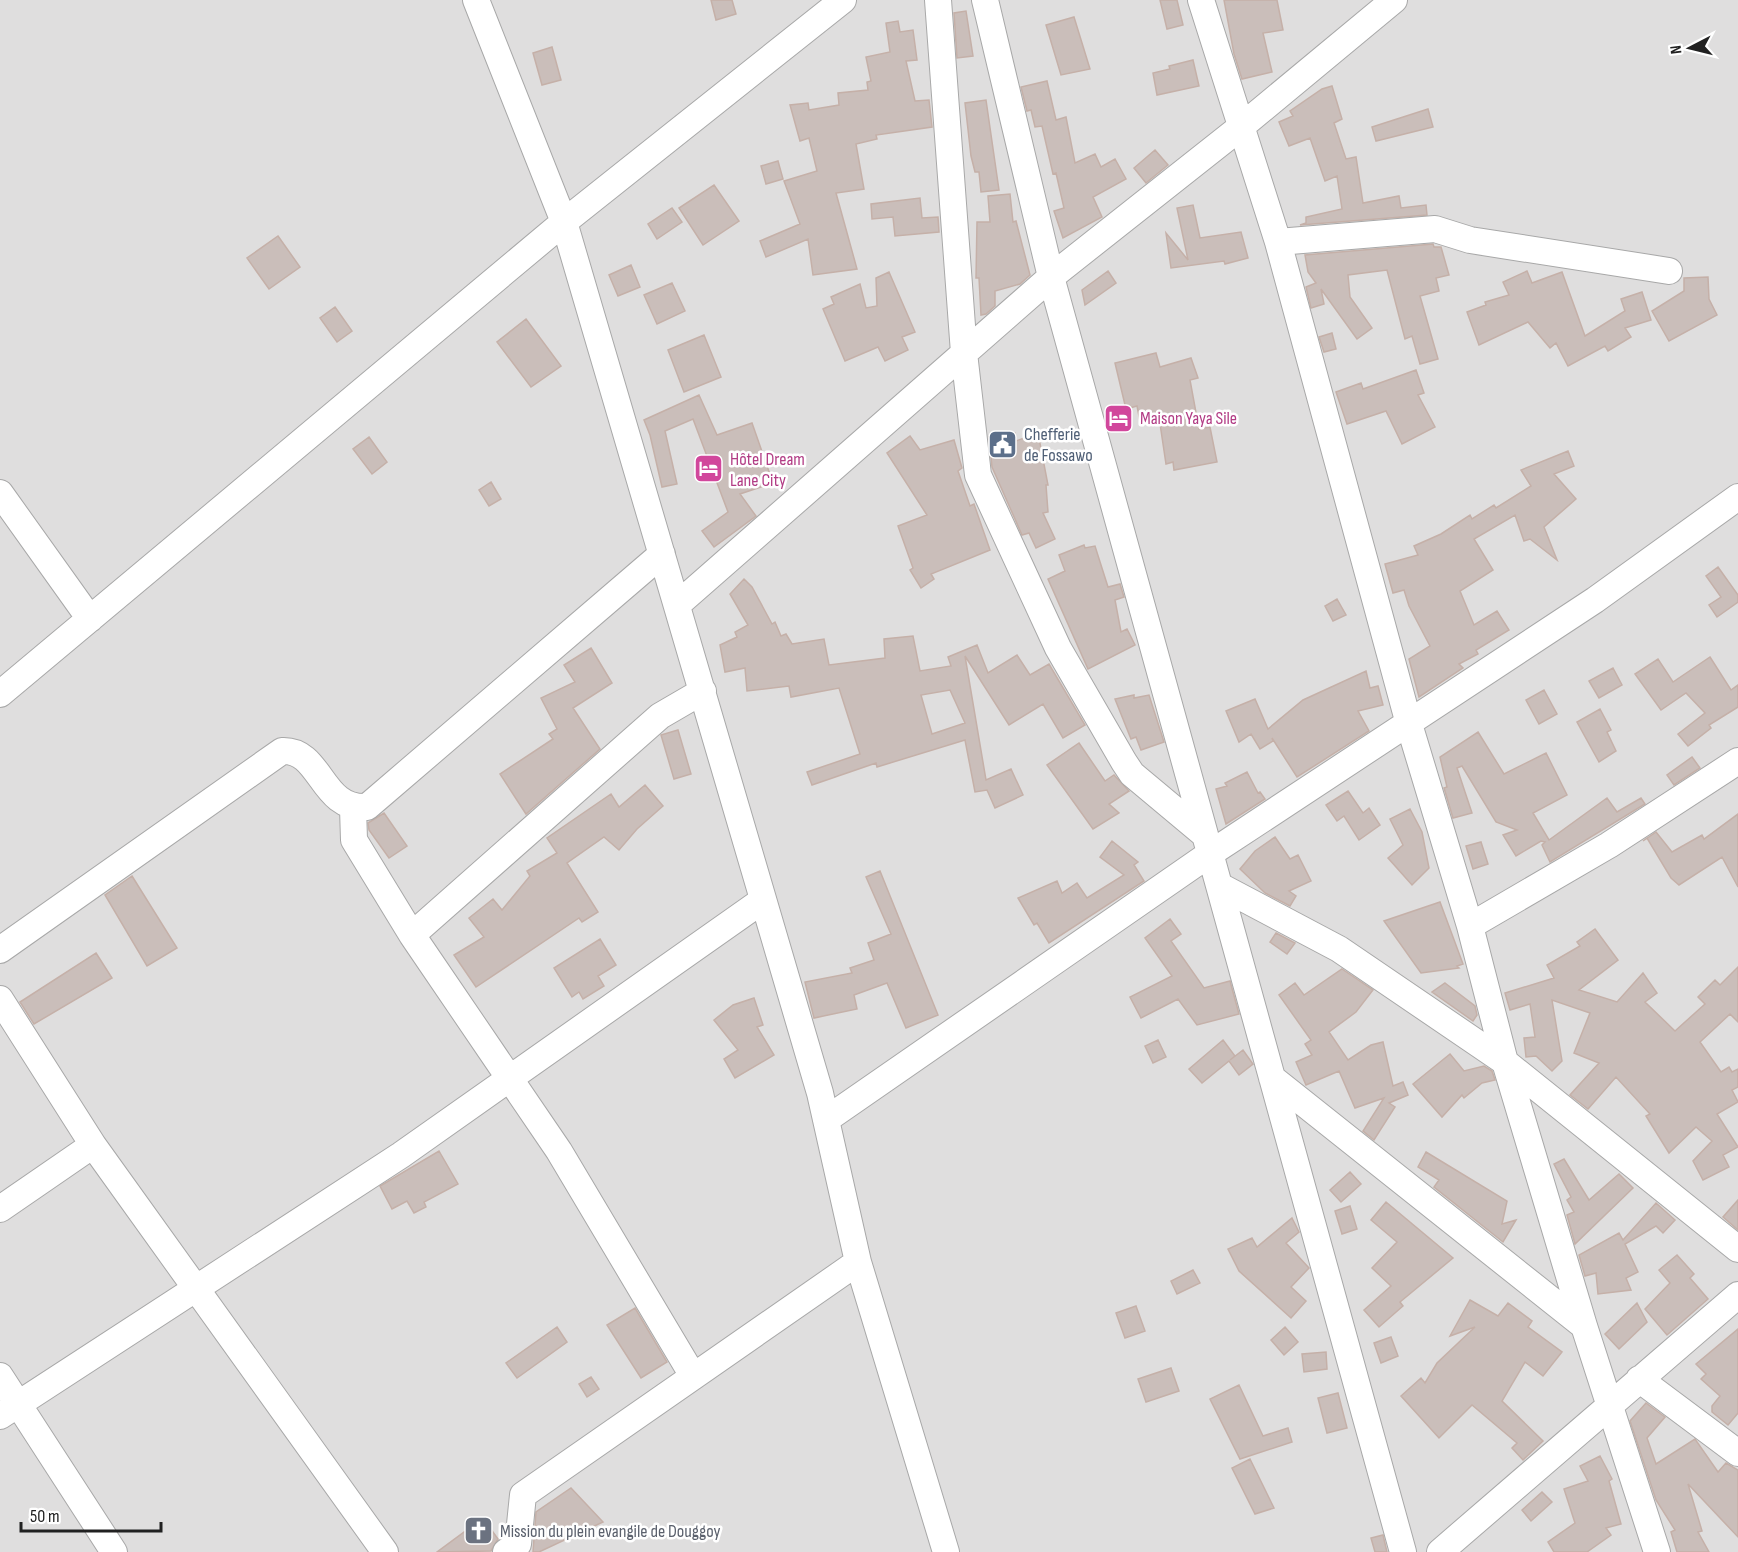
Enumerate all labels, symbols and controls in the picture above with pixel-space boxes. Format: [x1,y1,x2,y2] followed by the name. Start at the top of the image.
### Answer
[1660,18,1720,78] north arrow
[1667,44,1687,55] text: N
[1103,402,1135,434] hotel icon: Maison Yaya Sile
[1140,408,1237,429] place label: Maison Yaya Sile
[1024,424,1093,466] place label: Chefferie de Fossawo
[987,428,1019,460] public building icon: Chefferie de Fossawo
[730,449,805,491] place label: Hôtel Dream Lane City
[693,453,725,485] hotel icon: Hôtel Dream Lane City
[21,1495,160,1533] scale bar
[30,1506,60,1527] text: 50 m
[463,1515,495,1547] church icon: Mission du plein evangile de Douggoy
[500,1521,720,1542] place label: Mission du plein evangile de Douggoy

